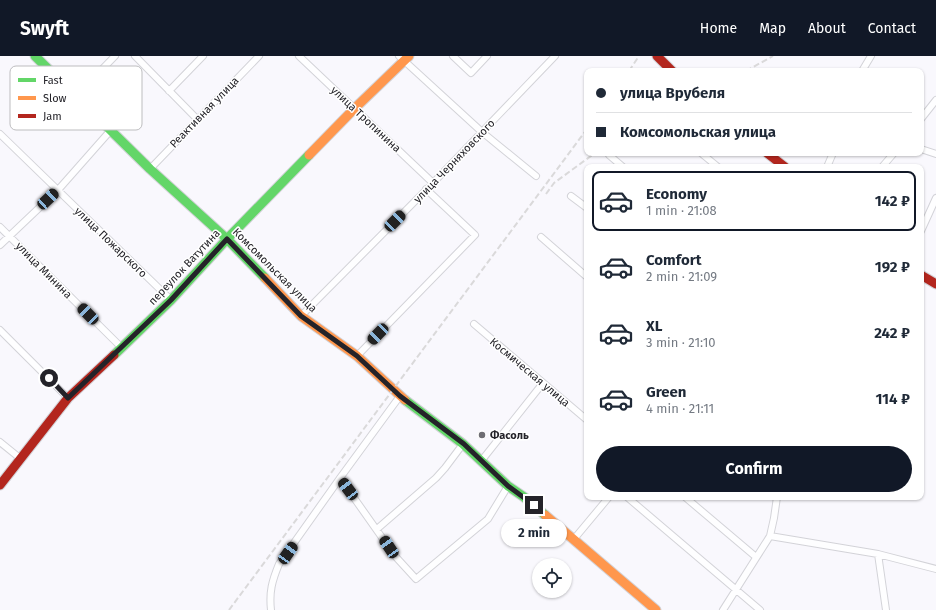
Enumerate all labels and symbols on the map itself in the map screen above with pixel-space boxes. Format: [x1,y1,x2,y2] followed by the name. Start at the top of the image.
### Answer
[10,66,142,130] legend
[43,74,63,87] text: Fast
[167,74,242,151] street label: Реактивная улица
[328,84,403,155] street label: улица Тропинина
[43,92,67,105] text: Slow
[43,110,62,123] text: Jam
[411,117,498,206] street label: улица Черняховского
[35,186,61,212] car
[72,204,150,280] street label: улица Пожарского
[382,208,408,234] car
[230,226,319,315] street label: Комсомольская улица
[146,227,223,308] street label: переулок Ватутина
[13,239,75,301] street label: улица Минина
[75,301,101,327] car
[365,321,391,347] car
[487,335,572,410] street label: Космическая улица
[40,369,58,387] route start
[490,429,529,442] place label: Фасоль
[477,430,487,440] marker: Фасоль
[336,476,360,502] car
[525,496,543,514] route end
[501,519,567,547] callout: 2 min
[377,534,401,560] car
[276,540,300,566] car

